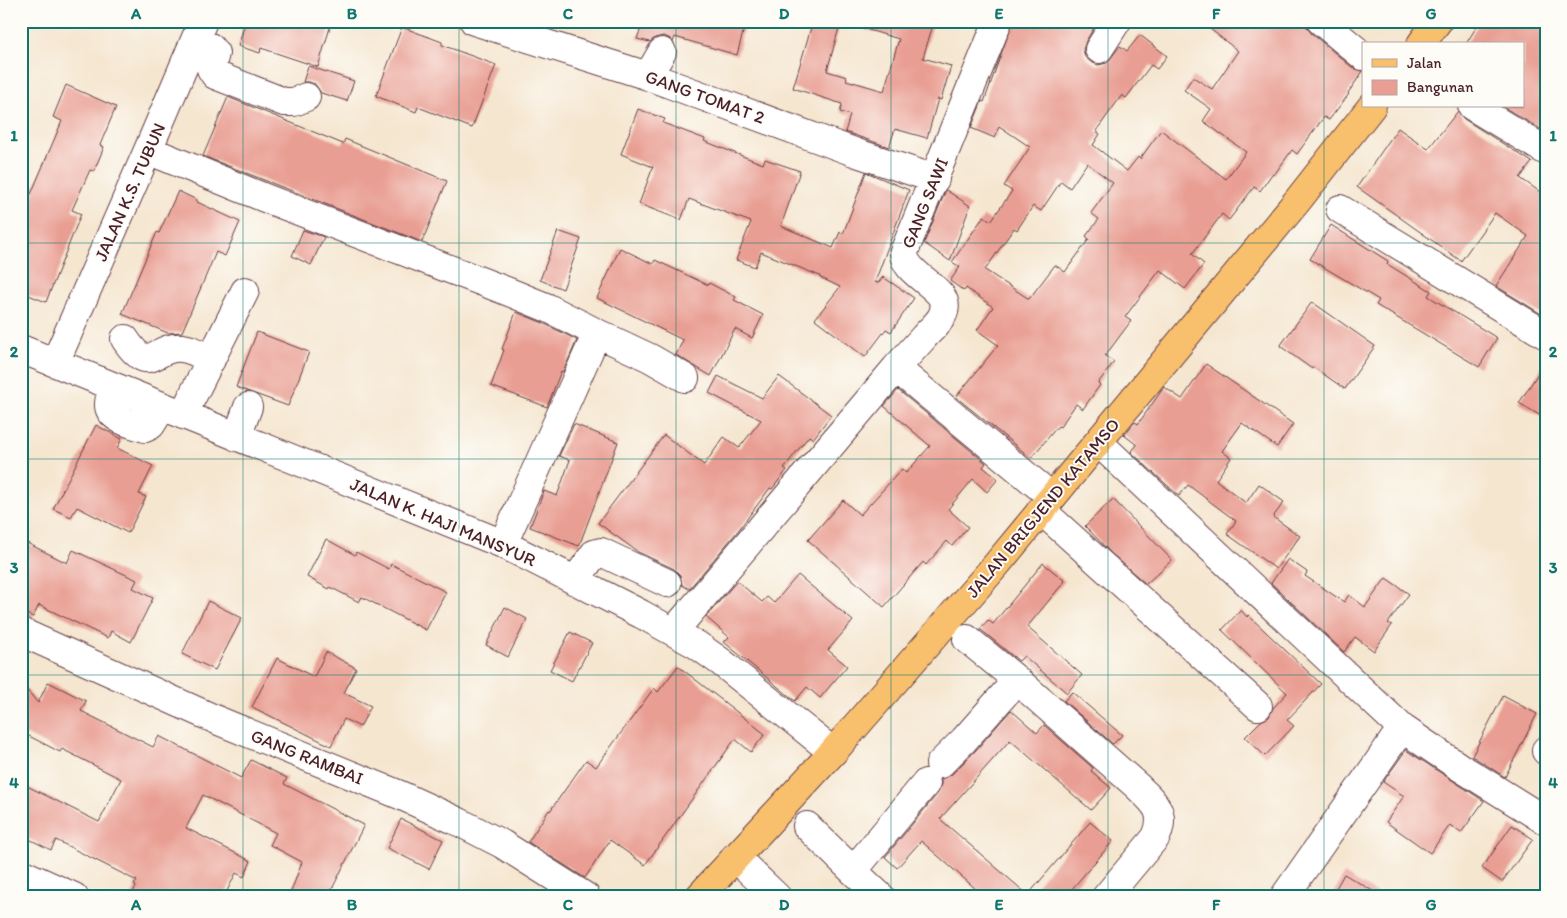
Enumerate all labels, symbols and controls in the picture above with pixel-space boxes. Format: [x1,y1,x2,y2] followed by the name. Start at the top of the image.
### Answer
[130,4,142,23] text: A
[347,4,358,23] text: B
[563,4,574,23] text: C
[779,4,790,23] text: D
[995,4,1004,23] text: E
[1212,4,1221,23] text: F
[1425,4,1437,23] text: G
[1362,42,1524,108] legend
[1407,54,1441,72] text: Jalan
[642,65,768,129] street label: GANG TOMAT 2
[1407,78,1474,96] text: Bangunan
[90,119,170,265] street label: JALAN K.S. TUBUN
[10,126,18,145] text: 1
[1549,126,1557,145] text: 1
[897,154,953,252] street label: GANG SAWI
[10,342,19,361] text: 2
[1549,342,1558,361] text: 2
[961,414,1125,602] street label: JALAN BRIGJEND KATAMSO
[347,473,539,571] street label: JALAN K. HAJI MANSYUR
[10,558,19,577] text: 3
[1549,558,1558,577] text: 3
[248,724,366,790] street label: GANG RAMBAI
[9,773,19,792] text: 4
[1548,773,1558,792] text: 4
[130,895,142,914] text: A
[347,895,358,914] text: B
[563,895,574,914] text: C
[779,895,790,914] text: D
[995,895,1004,914] text: E
[1212,895,1221,914] text: F
[1425,895,1437,914] text: G

